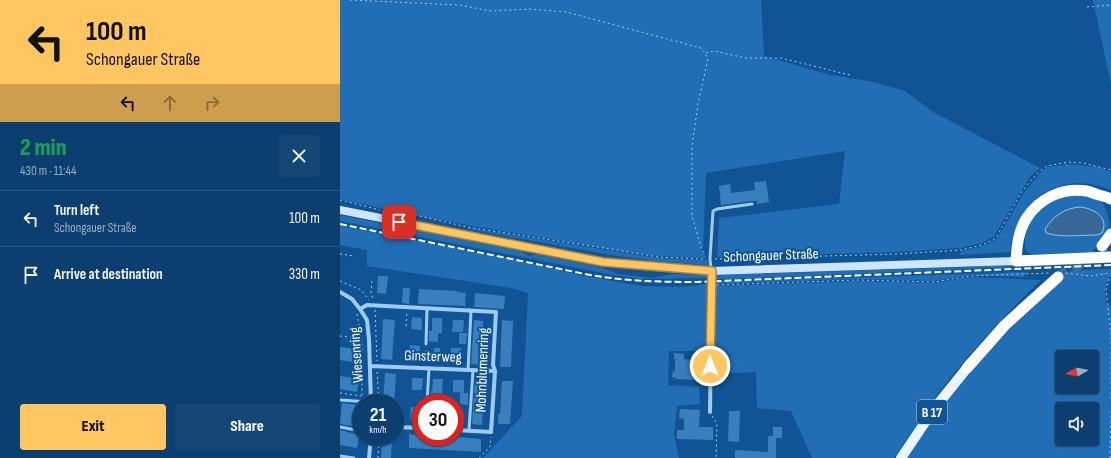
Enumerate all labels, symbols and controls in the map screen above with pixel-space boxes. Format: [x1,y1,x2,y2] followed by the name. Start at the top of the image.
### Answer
[86,15,147,48] text: 100 m
[20,16,72,68] icon: left
[86,49,200,70] text: Schongauer Straße
[117,92,139,114] icon: left
[159,92,181,114] icon: ahead
[201,92,223,114] icon: right
[20,133,67,162] text: 2 min
[278,135,320,177] button: close
[20,163,76,179] text: 430 m · 11:44
[54,201,99,220] text: Turn left
[382,205,416,239] pin
[20,208,42,230] icon: left
[289,209,320,228] text: 100 m
[388,211,410,233] icon: arrive
[54,220,137,236] text: Schongauer Straße
[723,244,819,267] street label: Schongauer Straße
[20,264,42,286] icon: arrive
[54,265,163,284] text: Arrive at destination
[289,265,320,284] text: 330 m
[345,326,368,384] street label: Wiesenring
[472,327,493,413] street label: Mohnblumenring
[689,345,731,387] position arrow
[404,346,462,367] street label: Ginsterweg
[1055,350,1099,394] north arrow
[1055,350,1099,446] map controls
[412,394,464,446] speed limit sign: 30
[917,400,947,424] road number: B 17
[1055,402,1099,446] button: sound
[370,403,386,427] text: 21
[20,404,166,450] button: Exit
[174,404,320,450] button: Share
[369,424,387,436] text: km/h

